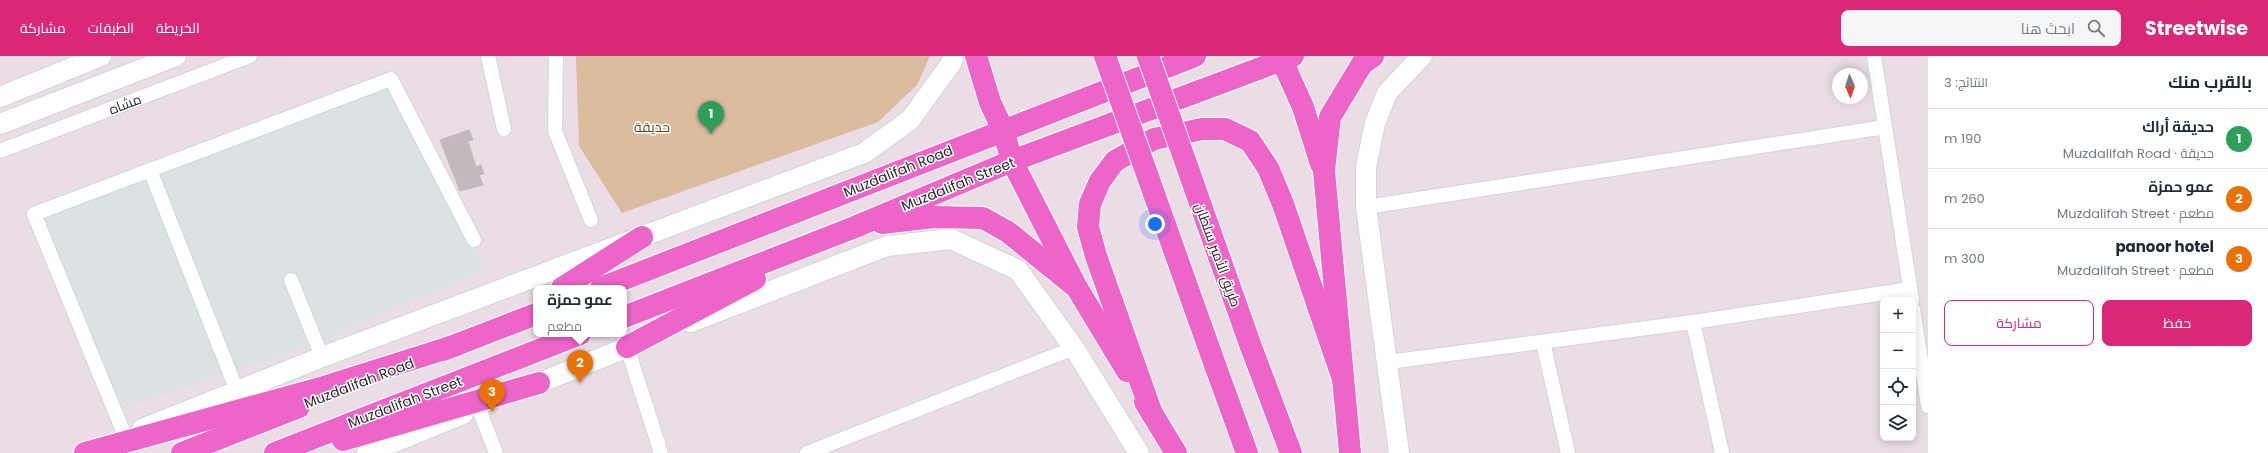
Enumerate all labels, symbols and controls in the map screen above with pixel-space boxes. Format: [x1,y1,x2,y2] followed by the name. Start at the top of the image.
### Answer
[1841,10,2121,46] search box
[2145,15,2248,42] text: Streetwise
[2085,17,2107,39] icon: search
[20,18,66,38] text: مشاركة
[88,18,134,38] text: الطبقات
[156,18,200,38] text: الخريطة
[2021,18,2075,39] text: ابحث هنا
[1832,68,1868,104] north arrow
[2168,70,2252,94] text: بالقرب منك
[1944,73,1988,92] text: النتائج: 3
[106,89,144,119] street label: مشاه
[698,101,724,134] pin: 1
[2142,116,2214,137] text: حديقة أراك
[634,117,670,137] park label: حديقة
[1944,129,1981,148] text: 190 m
[2237,129,2241,148] text: 1
[840,140,956,202] street label: Muzdalifah Road
[2063,144,2214,163] text: حديقة · Muzdalifah Road
[898,152,1018,216] street label: Muzdalifah Street
[2148,176,2214,197] text: عمو حمزة
[1944,189,1985,208] text: 260 m
[2235,189,2243,208] text: 2
[1190,200,1246,310] street label: طريق الأمير سلطان
[2057,204,2214,223] text: مطعم · Muzdalifah Street
[1145,214,1165,234] your location
[2115,236,2214,257] text: panoor hotel
[1944,249,1985,268] text: 300 m
[2235,249,2243,268] text: 3
[2057,261,2214,280] text: مطعم · Muzdalifah Street
[533,285,627,337] popup
[547,289,613,310] text: عمو حمزة
[1880,297,1916,441] map controls
[1880,297,1916,333] button: +
[1944,300,2094,346] button: مشاركة
[2102,300,2252,346] button: حفظ
[547,317,582,336] text: مطعم
[1880,333,1916,369] button: −
[567,350,593,383] pin: 2
[301,353,417,413] street label: Muzdalifah Road
[1880,369,1916,405] button: locate
[345,371,465,433] street label: Muzdalifah Street
[479,379,505,412] pin: 3
[1880,405,1916,441] button: layers

